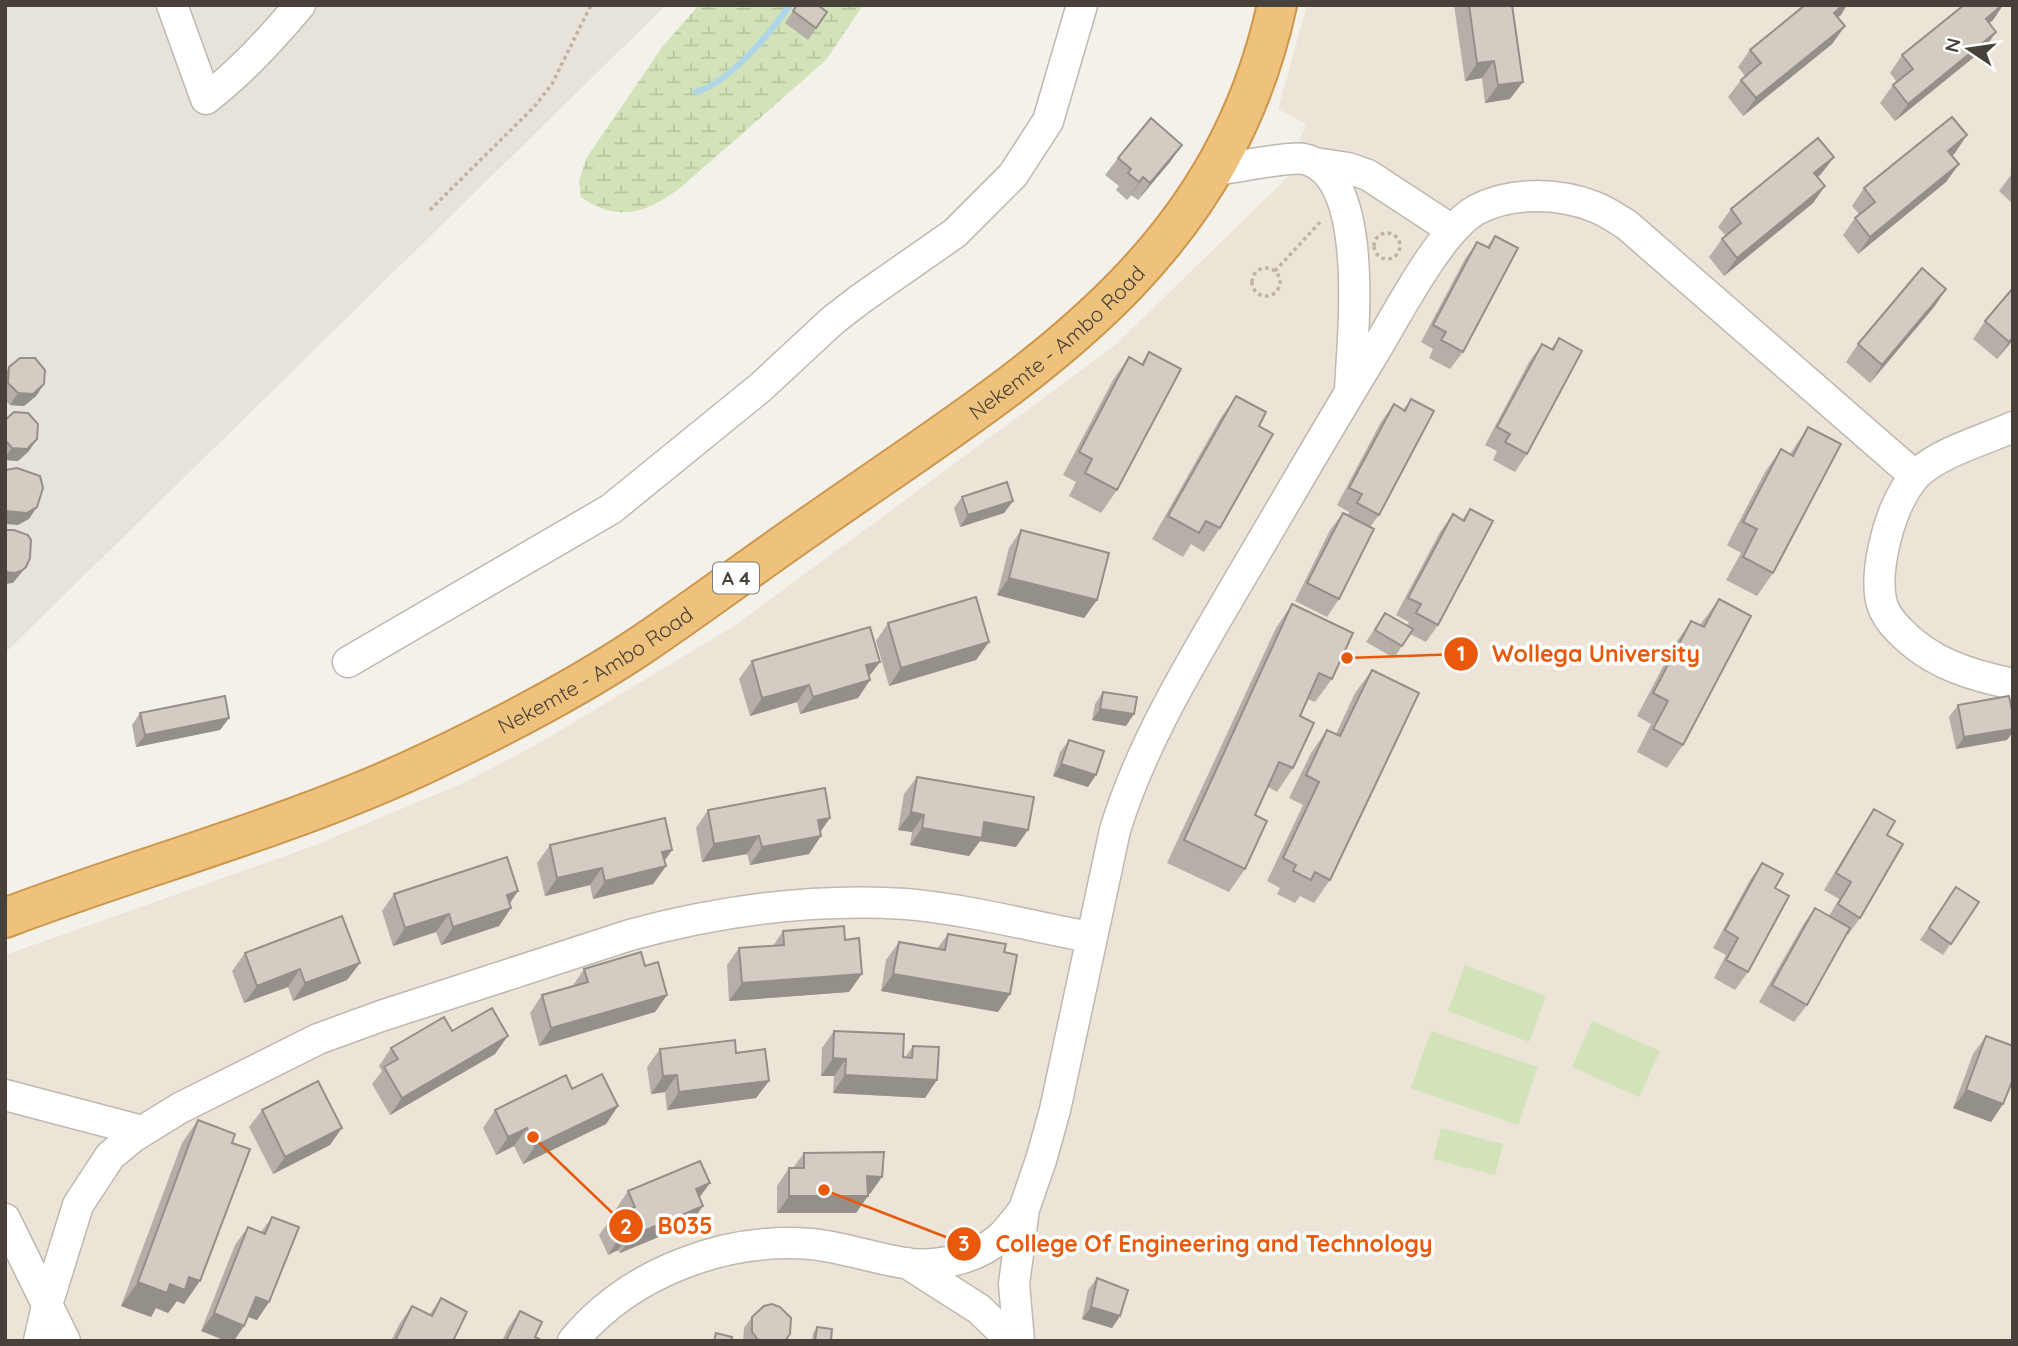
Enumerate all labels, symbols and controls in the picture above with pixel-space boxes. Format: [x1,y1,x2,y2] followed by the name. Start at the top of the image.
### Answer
[1934,14,2004,84] north arrow
[1939,36,1966,55] text: N
[964,260,1150,425] street label: Nekemte - Ambo Road
[713,562,759,594] road number: A 4
[493,601,698,739] street label: Nekemte - Ambo Road
[1443,632,1714,676] callout: Wollega University
[1492,639,1700,668] text: Wollega University
[1457,640,1465,666] text: 1
[608,1204,726,1248] callout: B035
[658,1211,712,1240] text: B035
[620,1213,632,1239] text: 2
[946,1222,1446,1266] callout: College Of Engineering and Technology
[996,1229,1432,1258] text: College Of Engineering and Technology
[958,1230,970,1256] text: 3

